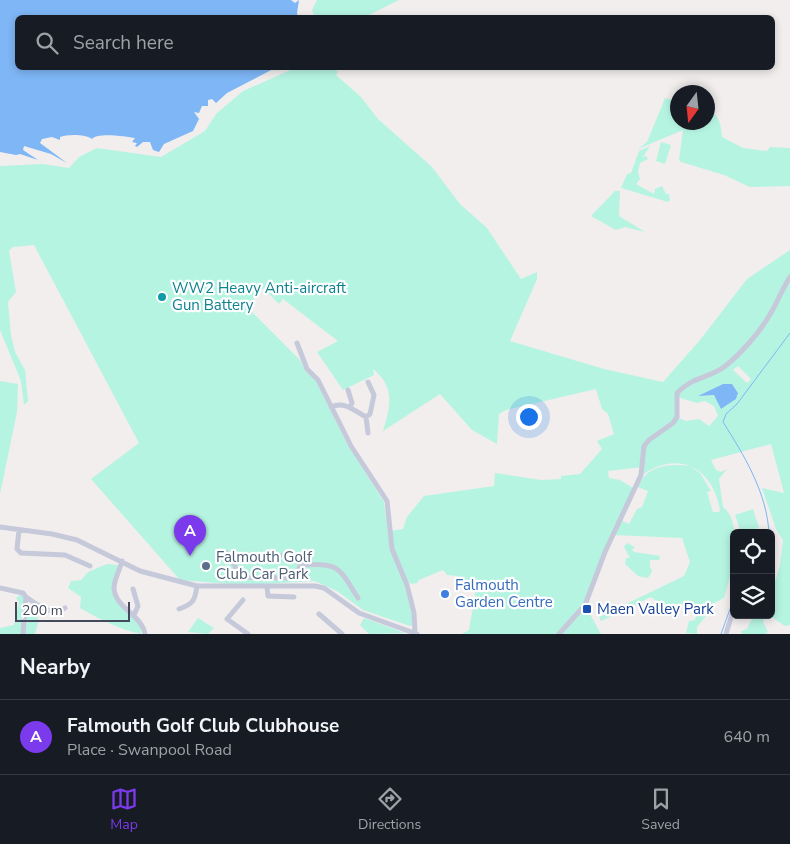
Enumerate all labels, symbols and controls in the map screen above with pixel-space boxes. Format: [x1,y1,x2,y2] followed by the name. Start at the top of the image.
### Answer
[15,15,775,70] search box
[33,29,61,57] icon: search
[73,30,174,56] text: Search here
[670,85,715,130] north arrow
[172,278,347,315] place label: WW2 Heavy Anti-aircraft Gun Battery
[156,291,168,303] marker: WW2 Heavy Anti-aircraft Gun Battery
[516,404,542,430] your location
[174,515,206,556] pin: A
[730,529,775,619] map controls
[730,529,775,574] button: locate
[216,547,313,584] place label: Falmouth Golf Club Car Park
[200,560,212,572] marker: Falmouth Golf Club Car Park
[730,574,775,619] button: layers
[455,575,553,612] place label: Falmouth Garden Centre
[439,588,451,600] marker: Falmouth Garden Centre
[15,599,130,622] scale bar
[597,599,714,619] place label: Maen Valley Park
[22,601,63,620] text: 200 m
[581,603,593,615] marker: Maen Valley Park
[20,653,90,681] text: Nearby
[67,713,339,739] text: Falmouth Golf Club Clubhouse
[30,726,42,748] text: A
[723,726,770,748] text: 640 m
[67,739,232,761] text: Place · Swanpool Road
[110,785,138,834] tab: Map
[358,785,421,834] tab: Directions
[641,785,680,834] tab: Saved

